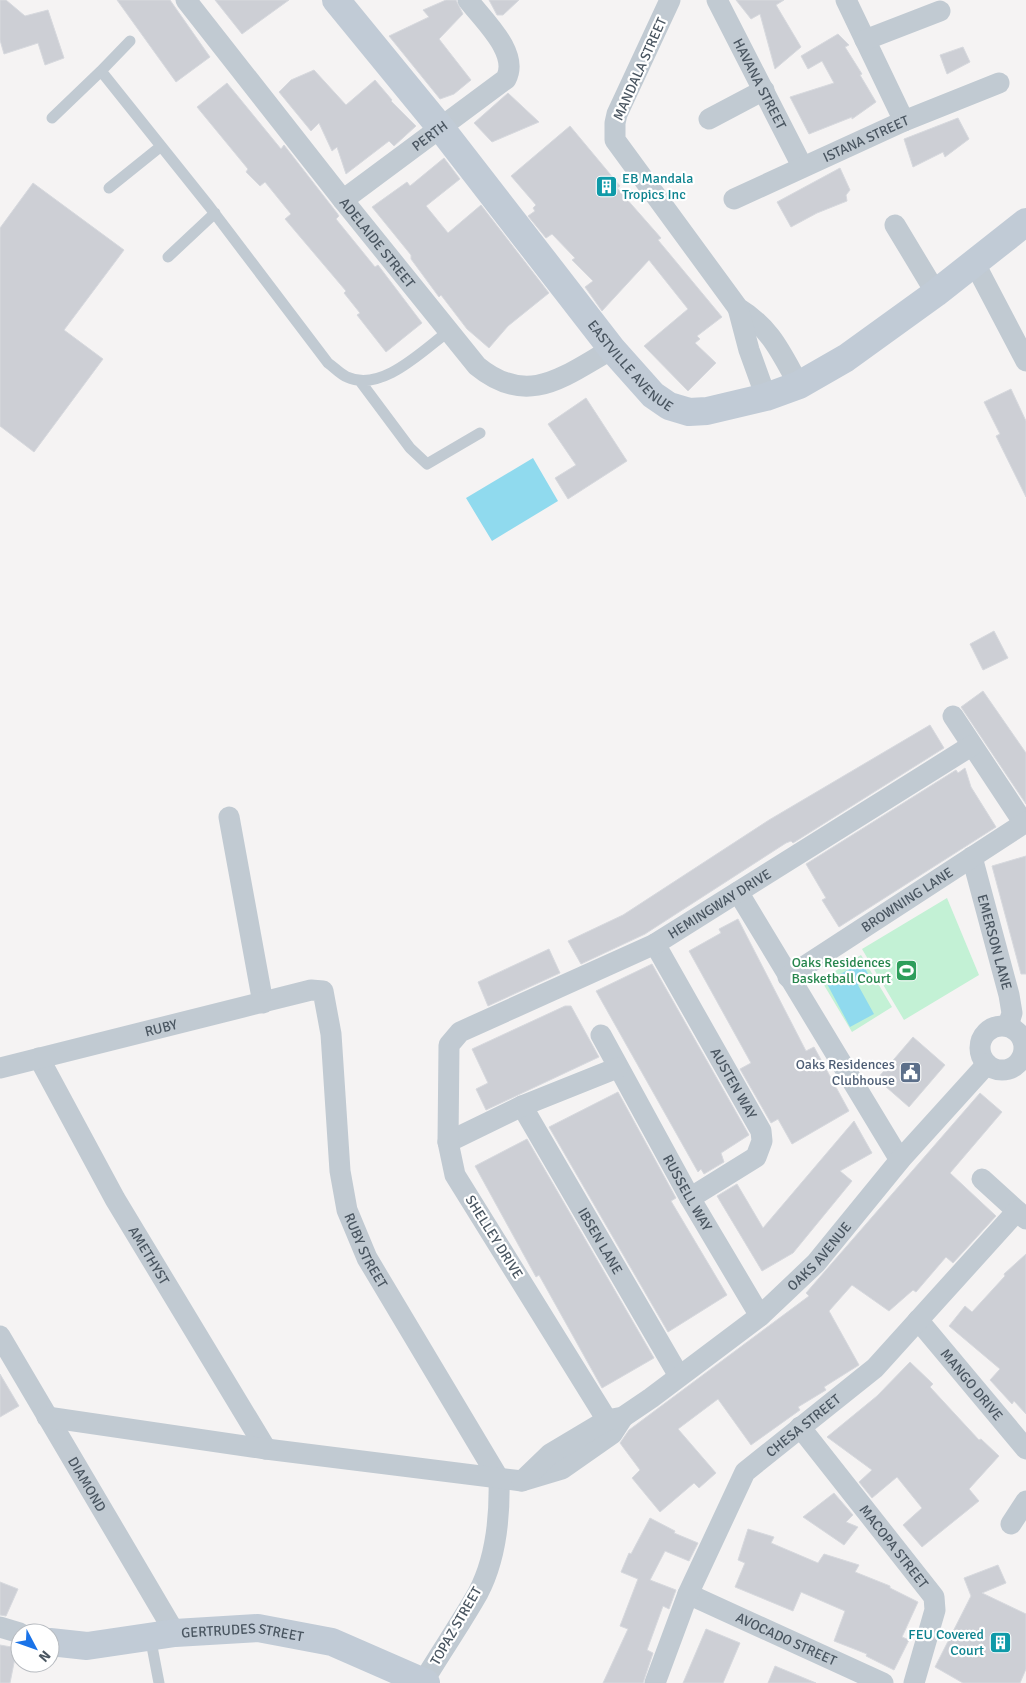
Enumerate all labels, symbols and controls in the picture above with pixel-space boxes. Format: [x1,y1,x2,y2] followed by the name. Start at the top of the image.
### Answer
[610,15,670,123] street label: MANDALA STREET
[730,35,790,132] street label: HAVANA STREET
[820,111,911,166] street label: ISTANA STREET
[408,117,451,155] street label: PERTH
[622,170,693,203] place label: EB Mandala Tropics Inc
[594,174,618,198] building icon: EB Mandala Tropics Inc
[336,194,419,291] street label: ADELAIDE STREET
[584,317,677,415] street label: EASTVILLE AVENUE
[858,863,956,936] street label: BROWNING LANE
[665,865,774,942] street label: HEMINGWAY DRIVE
[974,892,1016,992] street label: EMERSON LANE
[791,954,891,987] place label: Oaks Residences Basketball Court
[895,958,919,982] sports icon: Oaks Residences Basketball Court
[143,1015,179,1040] street label: RUBY
[707,1045,761,1122] street label: AUSTEN WAY
[796,1056,895,1089] place label: Oaks Residences Clubhouse
[899,1060,923,1084] public building icon: Oaks Residences Clubhouse
[659,1152,716,1234] street label: RUSSELL WAY
[462,1192,526,1282] street label: SHELLEY DRIVE
[574,1205,626,1277] street label: IBSEN LANE
[341,1210,391,1291] street label: RUBY STREET
[784,1218,855,1294] street label: OAKS AVENUE
[125,1223,173,1288] street label: AMETHYST
[937,1345,1007,1424] street label: MANGO DRIVE
[762,1390,844,1460] street label: CHESA STREET
[65,1454,110,1515] street label: DIAMOND
[856,1501,932,1592] street label: MACOPA STREET
[427,1584,485,1668] street label: TOPAZ STREET
[733,1609,839,1669] street label: AVOCADO STREET
[181,1619,305,1645] street label: GERTRUDES STREET
[10,1623,60,1673] north arrow
[908,1626,984,1659] place label: FEU Covered Court
[988,1630,1012,1654] building icon: FEU Covered Court
[35,1647,54,1665] text: N

